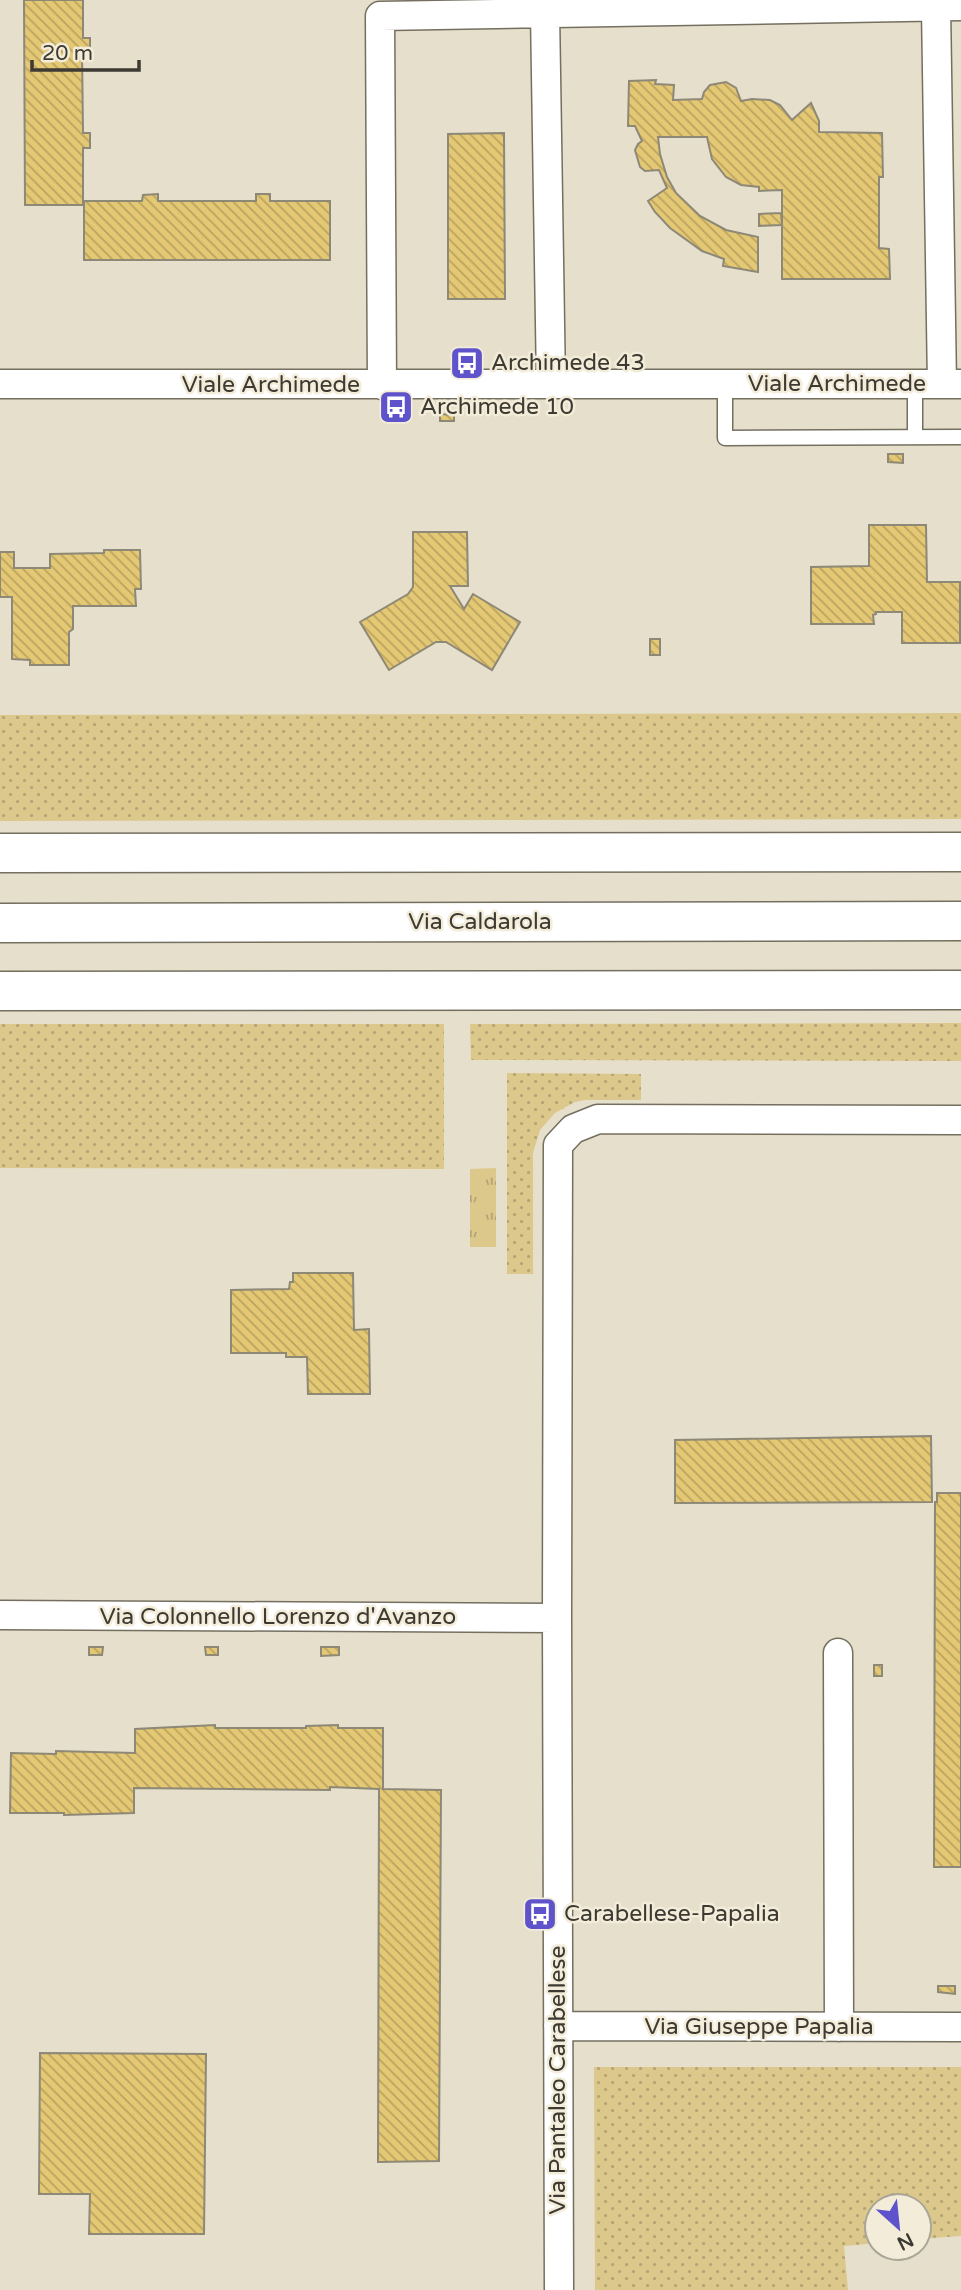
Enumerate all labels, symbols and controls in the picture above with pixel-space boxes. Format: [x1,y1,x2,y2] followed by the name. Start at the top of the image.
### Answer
[32,28,138,72] scale bar
[42,41,93,66] text: 20 m
[448,344,486,382] bus stop icon: Archimede 43
[491,349,645,377] place label: Archimede 43
[748,370,926,398] street label: Viale Archimede
[182,371,360,399] street label: Viale Archimede
[377,388,415,426] bus stop icon: Archimede 10
[420,393,574,421] place label: Archimede 10
[408,908,552,936] street label: Via Caldarola
[100,1603,456,1631] street label: Via Colonnello Lorenzo d'Avanzo
[521,1895,559,1933] bus stop icon: Carabellese-Papalia
[564,1900,780,1928] place label: Carabellese-Papalia
[544,1945,572,2215] street label: Via Pantaleo Carabellese
[644,2013,874,2041] street label: Via Giuseppe Papalia
[863,2192,933,2262] north arrow
[893,2228,917,2255] text: N

